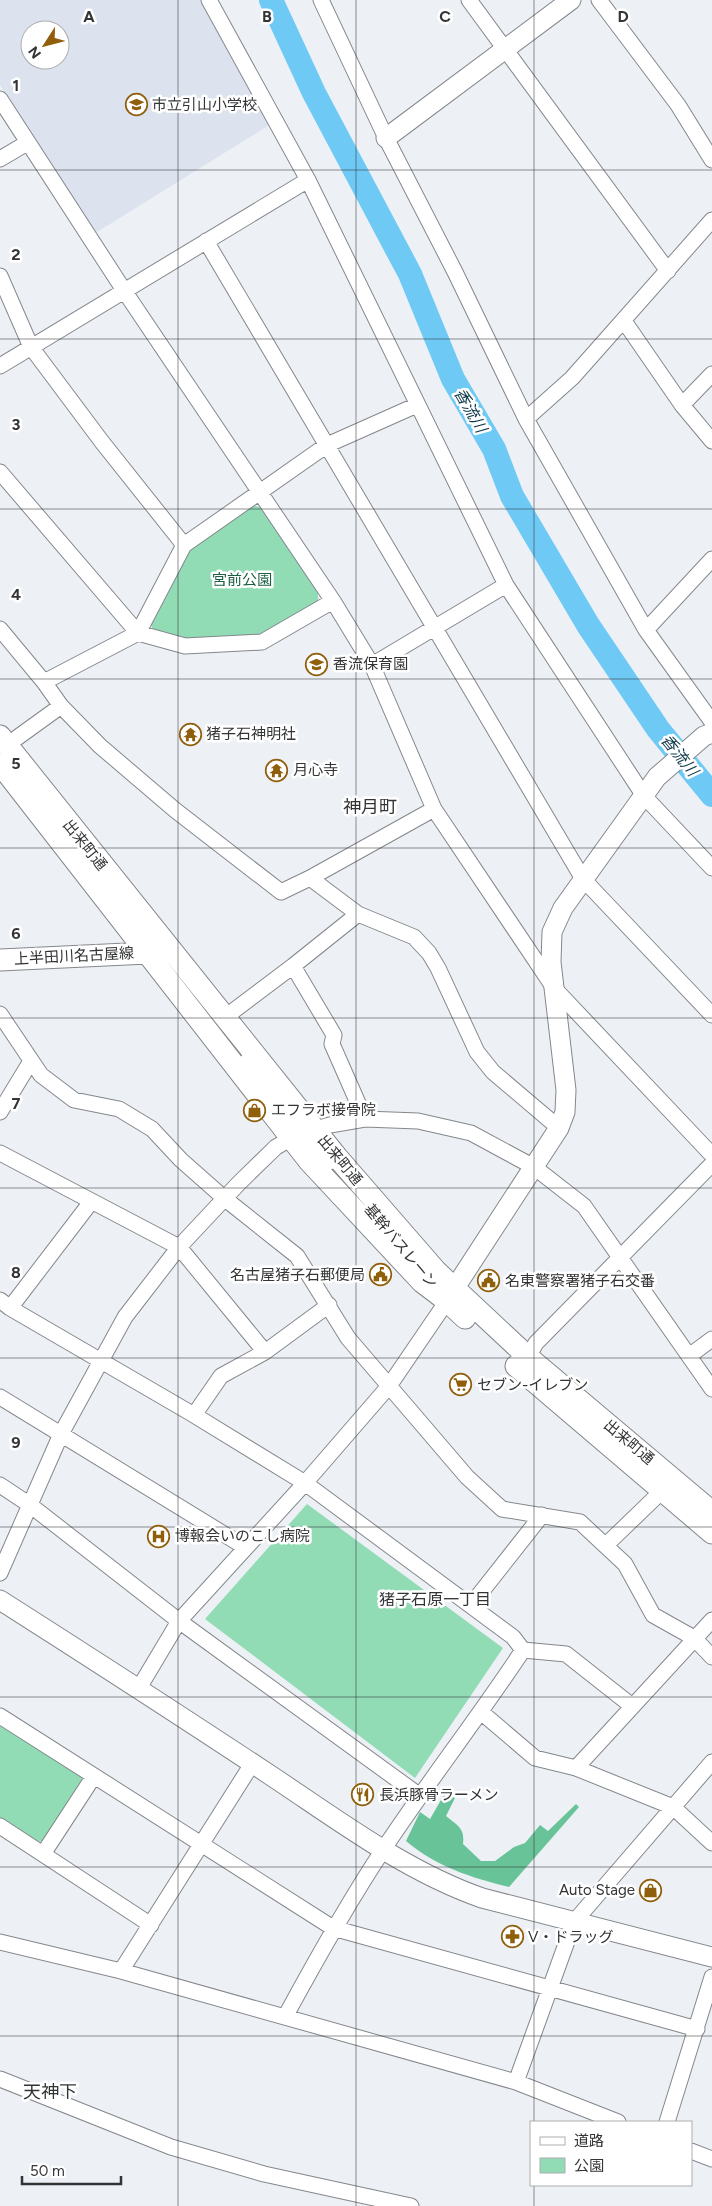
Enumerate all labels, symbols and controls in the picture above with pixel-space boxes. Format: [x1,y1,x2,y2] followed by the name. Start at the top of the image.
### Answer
[83,7,95,26] text: A
[262,7,272,26] text: B
[439,7,451,26] text: C
[617,7,629,26] text: D
[20,20,70,70] north arrow
[25,43,45,62] text: N
[13,76,19,95] text: 1
[124,93,148,117] school or university icon: 市立引山小学校
[152,96,257,114] place label: 市立引山小学校
[11,245,21,264] text: 2
[450,385,492,438] water label: 香流川
[12,415,21,434] text: 3
[212,571,272,589] park label: 宮前公園
[11,585,21,604] text: 4
[305,652,329,676] school or university icon: 香流保育園
[333,655,408,673] place label: 香流保育園
[178,722,202,746] temple icon: 猪子石神明社
[206,725,296,743] place label: 猪子石神明社
[657,731,703,781] water label: 香流川
[11,754,21,773] text: 5
[265,758,289,782] temple icon: 月心寺
[293,761,338,779] place label: 月心寺
[343,796,397,818] district label: 神月町
[59,816,111,874] street label: 出来町通
[11,924,21,943] text: 6
[14,944,134,968] street label: 上半田川名古屋線
[12,1094,21,1113] text: 7
[243,1098,267,1122] shop icon: エフラボ接骨院
[271,1101,376,1119] place label: エフラボ接骨院
[314,1131,366,1189] street label: 出来町通
[361,1200,441,1292] street label: 基幹バスレーン
[11,1263,21,1282] text: 8
[369,1263,393,1287] public building icon: 名古屋猪子石郵便局
[230,1266,365,1284] place label: 名古屋猪子石郵便局
[477,1269,501,1293] public building icon: 名東警察署猪子石交番
[505,1272,655,1290] place label: 名東警察署猪子石交番
[449,1373,473,1397] supermarket icon: セブン-イレブン
[477,1376,588,1394] place label: セブン-イレブン
[600,1416,658,1468] street label: 出来町通
[11,1433,21,1452] text: 9
[147,1524,171,1548] hospital icon: 博報会いのこし病院
[175,1527,310,1545] place label: 博報会いのこし病院
[379,1590,491,1609] district label: 猪子石原一丁目
[351,1783,375,1807] restaurant icon: 長浜豚骨ラーメン
[379,1786,498,1804] place label: 長浜豚骨ラーメン
[639,1878,663,1902] shop icon: Auto Stage
[559,1881,635,1899] place label: Auto Stage
[500,1925,524,1949] pharmacy icon: V・ドラッグ
[528,1928,613,1946] place label: V・ドラッグ
[23,2081,77,2103] district label: 天神下
[530,2121,692,2186] legend
[574,2132,604,2150] text: 道路
[22,2154,121,2186] scale bar
[574,2157,604,2175] text: 公園
[30,2162,65,2180] text: 50 m

